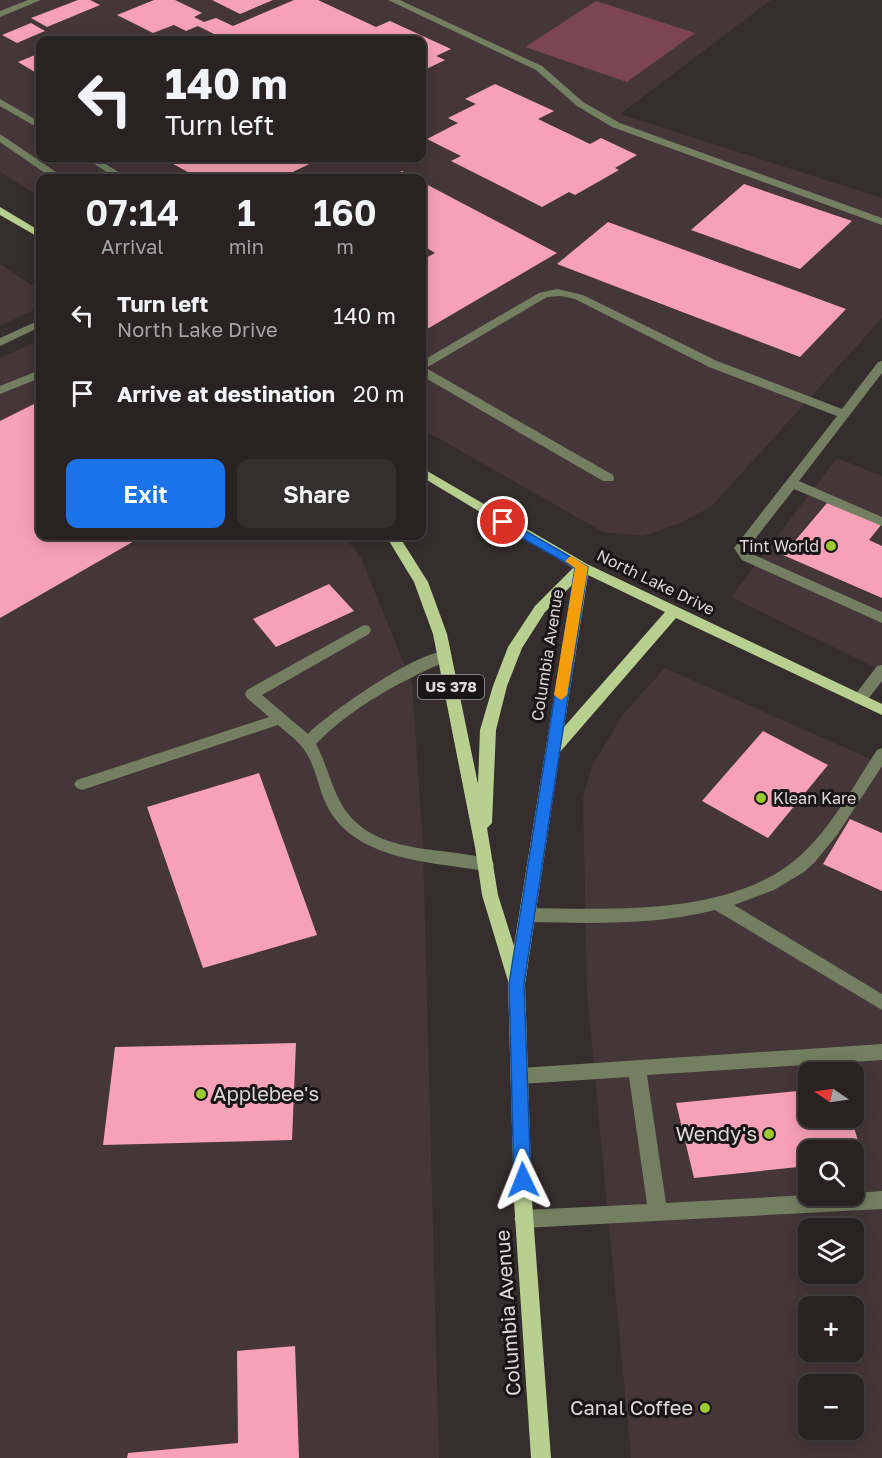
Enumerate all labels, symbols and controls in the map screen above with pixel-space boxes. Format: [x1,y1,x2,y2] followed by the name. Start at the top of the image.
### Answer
[165,58,287,108] text: 140 m
[66,60,144,138] icon: left
[165,109,274,141] text: Turn left
[85,191,180,234] text: 07:14
[237,191,255,234] text: 1
[313,191,377,234] text: 160
[101,234,164,258] text: Arrival
[229,234,264,258] text: min
[336,234,354,258] text: m
[117,290,208,317] text: Turn left
[66,299,99,332] icon: left
[333,302,396,329] text: 140 m
[117,317,278,341] text: North Lake Drive
[66,377,99,410] icon: arrive
[117,380,335,407] text: Arrive at destination
[353,380,404,407] text: 20 m
[66,459,225,528] button: Exit
[237,459,396,528] button: Share
[477,496,528,547] pin
[486,505,519,538] icon: arrive
[739,536,819,556] place label: Tint World
[824,539,838,553] marker: Tint World
[594,545,718,619] street label: North Lake Drive
[527,588,567,722] street label: Columbia Avenue
[418,675,484,699] road number: US 378
[773,788,856,808] place label: Klean Kare
[754,791,768,805] marker: Klean Kare
[798,1062,864,1128] north arrow
[798,1062,864,1440] map controls
[213,1081,319,1105] place label: Applebee's
[194,1087,208,1101] marker: Applebee's
[675,1121,757,1145] place label: Wendy's
[762,1127,776,1141] marker: Wendy's
[798,1140,864,1206] button: search
[491,1148,555,1212] position arrow
[798,1218,864,1284] button: layers
[489,1229,525,1397] street label: Columbia Avenue
[798,1296,864,1362] button: +
[798,1374,864,1440] button: −
[570,1395,693,1419] place label: Canal Coffee
[698,1401,712,1415] marker: Canal Coffee

